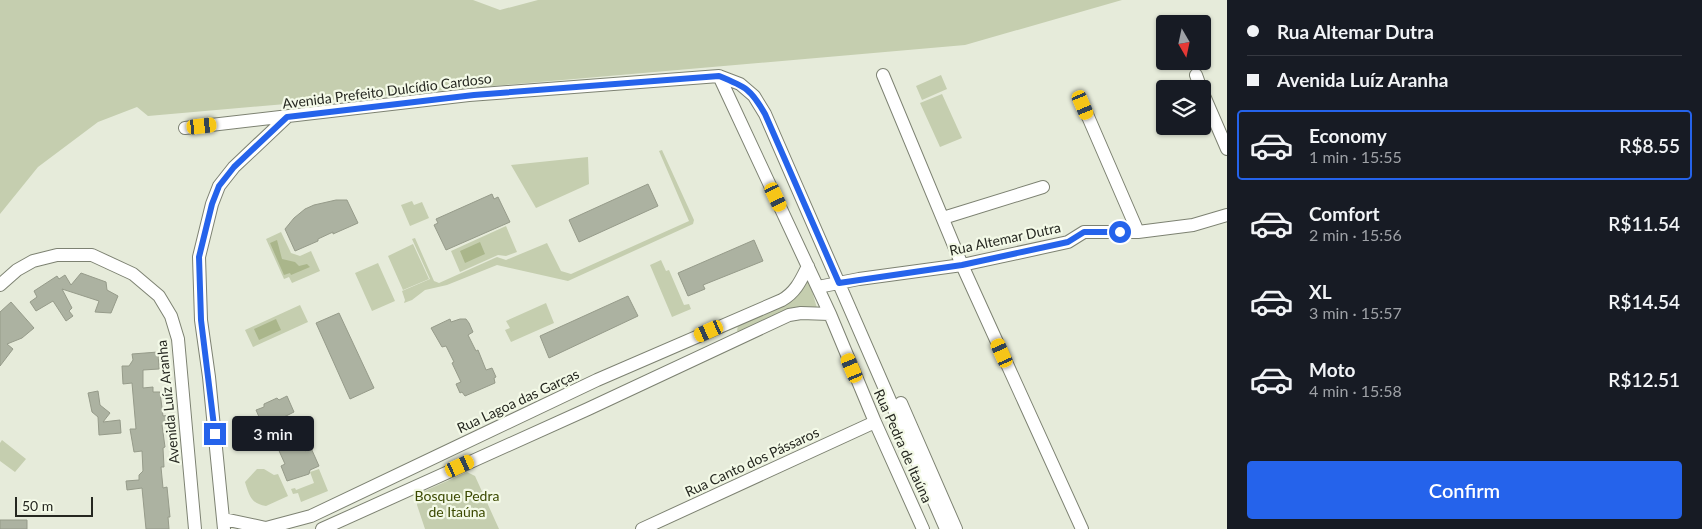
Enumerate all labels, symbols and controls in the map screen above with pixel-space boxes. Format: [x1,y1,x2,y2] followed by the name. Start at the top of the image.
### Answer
[1156,15,1211,70] north arrow
[1156,15,1211,135] map controls
[1277,20,1434,43] text: Rua Altemar Dutra
[1277,68,1448,91] text: Avenida Luíz Aranha
[281,69,493,112] street label: Avenida Prefeito Dulcídio Cardoso
[1156,80,1211,135] button: layers
[1070,88,1095,122] car
[186,117,217,135] car
[1249,123,1294,168] icon: car
[1309,124,1387,147] text: Economy
[1619,134,1680,157] text: R$8.55
[1309,147,1402,166] text: 1 min · 15:55
[762,180,789,214] car
[1249,201,1294,246] icon: car
[1309,202,1380,225] text: Comfort
[1608,212,1680,235] text: R$11.54
[948,218,1062,259] street label: Rua Altemar Dutra
[1109,221,1131,243] route start
[1309,225,1402,244] text: 2 min · 15:56
[1249,279,1294,324] icon: car
[1309,280,1332,303] text: XL
[1608,290,1680,313] text: R$14.54
[1309,303,1402,322] text: 3 min · 15:57
[692,318,725,344] car
[989,336,1014,370] car
[153,339,182,465] street label: Avenida Luíz Aranha
[839,351,864,385] car
[1249,357,1294,402] icon: car
[1309,358,1355,381] text: Moto
[454,365,582,436] street label: Rua Lagoa das Garças
[1608,368,1680,391] text: R$12.51
[1309,381,1402,400] text: 4 min · 15:58
[871,386,936,505] street label: Rua Pedra de Itaúna
[232,416,315,452] callout: 3 min
[204,423,226,445] route end
[682,423,821,500] street label: Rua Canto dos Pássaros
[253,424,293,443] text: 3 min
[443,453,476,479] car
[1247,461,1682,519] button: Confirm
[415,487,499,520] park label: Bosque Pedra de Itaúna
[15,494,92,517] scale bar
[22,497,53,514] text: 50 m

